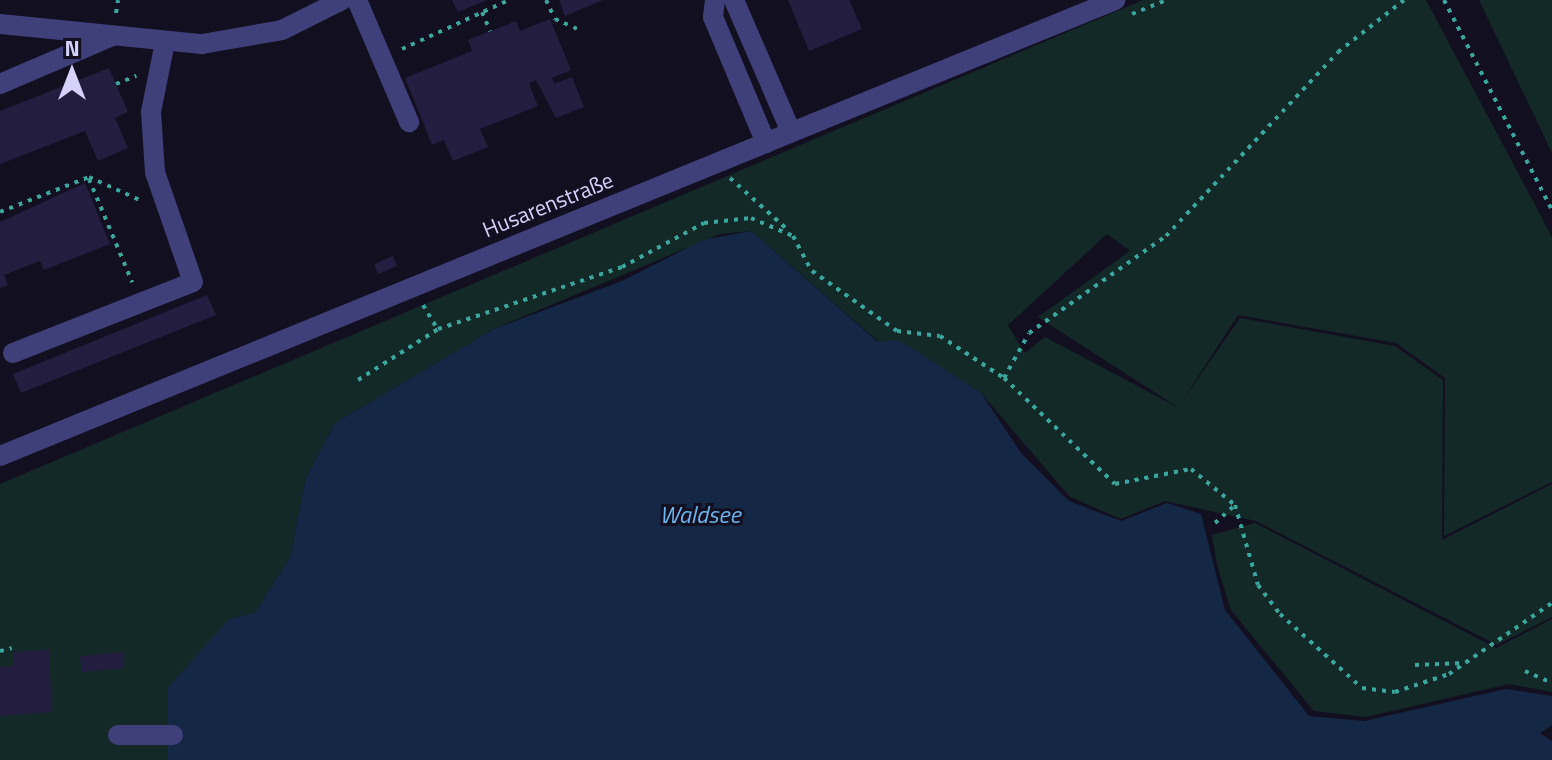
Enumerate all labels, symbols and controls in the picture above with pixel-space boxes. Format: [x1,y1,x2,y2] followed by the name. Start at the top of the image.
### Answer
[64,31,80,65] text: N
[32,32,112,112] north arrow
[479,167,617,243] street label: Husarenstraße
[660,501,740,529] water label: Waldsee

